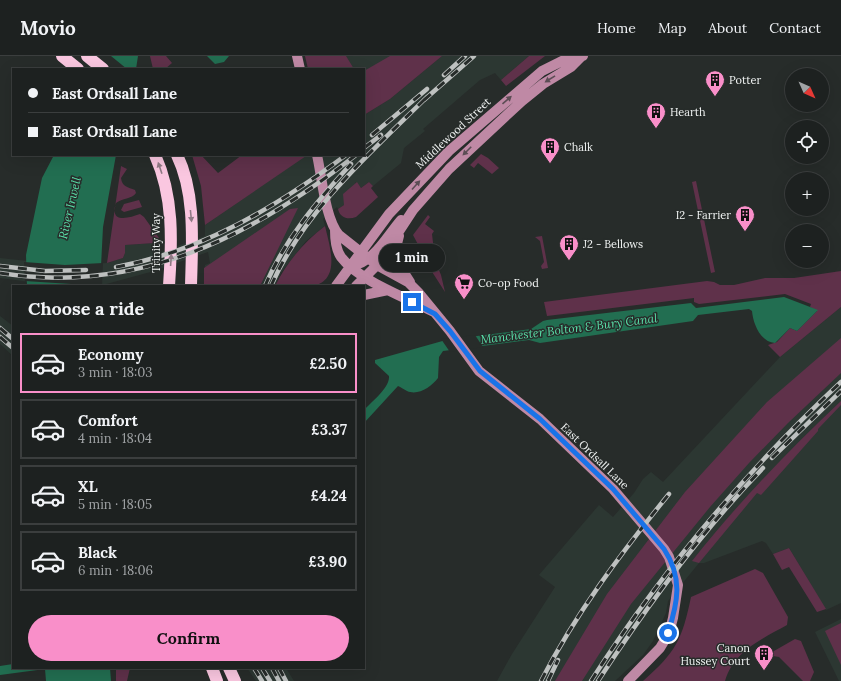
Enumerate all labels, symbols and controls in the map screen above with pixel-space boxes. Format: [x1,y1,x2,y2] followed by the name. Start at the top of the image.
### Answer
[20,16,76,40] text: Movio
[597,19,636,37] text: Home
[658,19,686,37] text: Map
[708,19,747,37] text: About
[769,19,821,37] text: Contact
[785,68,829,112] north arrow
[785,68,829,268] map controls
[704,69,726,97] building icon: Potter
[729,73,762,87] place label: Potter
[545,75,555,83] one-way arrow
[52,84,177,103] text: East Ordsall Lane
[413,94,494,171] street label: Middlewood Street
[502,96,512,105] one-way arrow
[645,101,667,129] building icon: Hearth
[670,105,706,119] place label: Hearth
[785,120,829,164] button: locate
[52,122,177,141] text: East Ordsall Lane
[539,136,561,164] building icon: Chalk
[564,140,593,154] place label: Chalk
[462,146,472,156] one-way arrow
[157,162,163,174] one-way arrow
[785,172,829,216] button: +
[55,175,84,241] water label: River Irwell
[411,180,420,190] one-way arrow
[734,204,756,232] building icon: I2 - Farrier
[676,208,731,222] place label: I2 - Farrier
[187,210,194,222] one-way arrow
[149,213,163,273] street label: Trinity Way
[785,224,829,268] button: −
[558,233,580,261] building icon: J2 - Bellows
[582,237,643,251] place label: J2 - Bellows
[379,244,445,272] callout: 1 min
[395,249,429,266] text: 1 min
[167,254,174,266] one-way arrow
[453,272,475,300] supermarket icon: Co-op Food
[478,276,539,290] place label: Co-op Food
[403,293,421,311] route end
[28,297,144,320] text: Choose a ride
[480,310,659,347] water label: Manchester Bolton & Bury Canal
[30,345,66,381] icon: car
[78,345,143,364] text: Economy
[309,354,347,373] text: £2.50
[78,364,153,381] text: 3 min · 18:03
[30,411,66,447] icon: car
[78,411,138,430] text: Comfort
[311,420,347,439] text: £3.37
[558,420,632,492] street label: East Ordsall Lane
[78,430,152,447] text: 4 min · 18:04
[30,477,66,513] icon: car
[78,477,98,496] text: XL
[311,486,347,505] text: £4.24
[78,496,152,513] text: 5 min · 18:05
[30,543,66,579] icon: car
[78,543,117,562] text: Black
[308,552,347,571] text: £3.90
[78,562,153,579] text: 6 min · 18:06
[28,615,349,661] button: Confirm
[659,624,677,642] route start
[680,641,751,668] place label: Canon Hussey Court
[753,643,775,671] building icon: Canon Hussey Court

